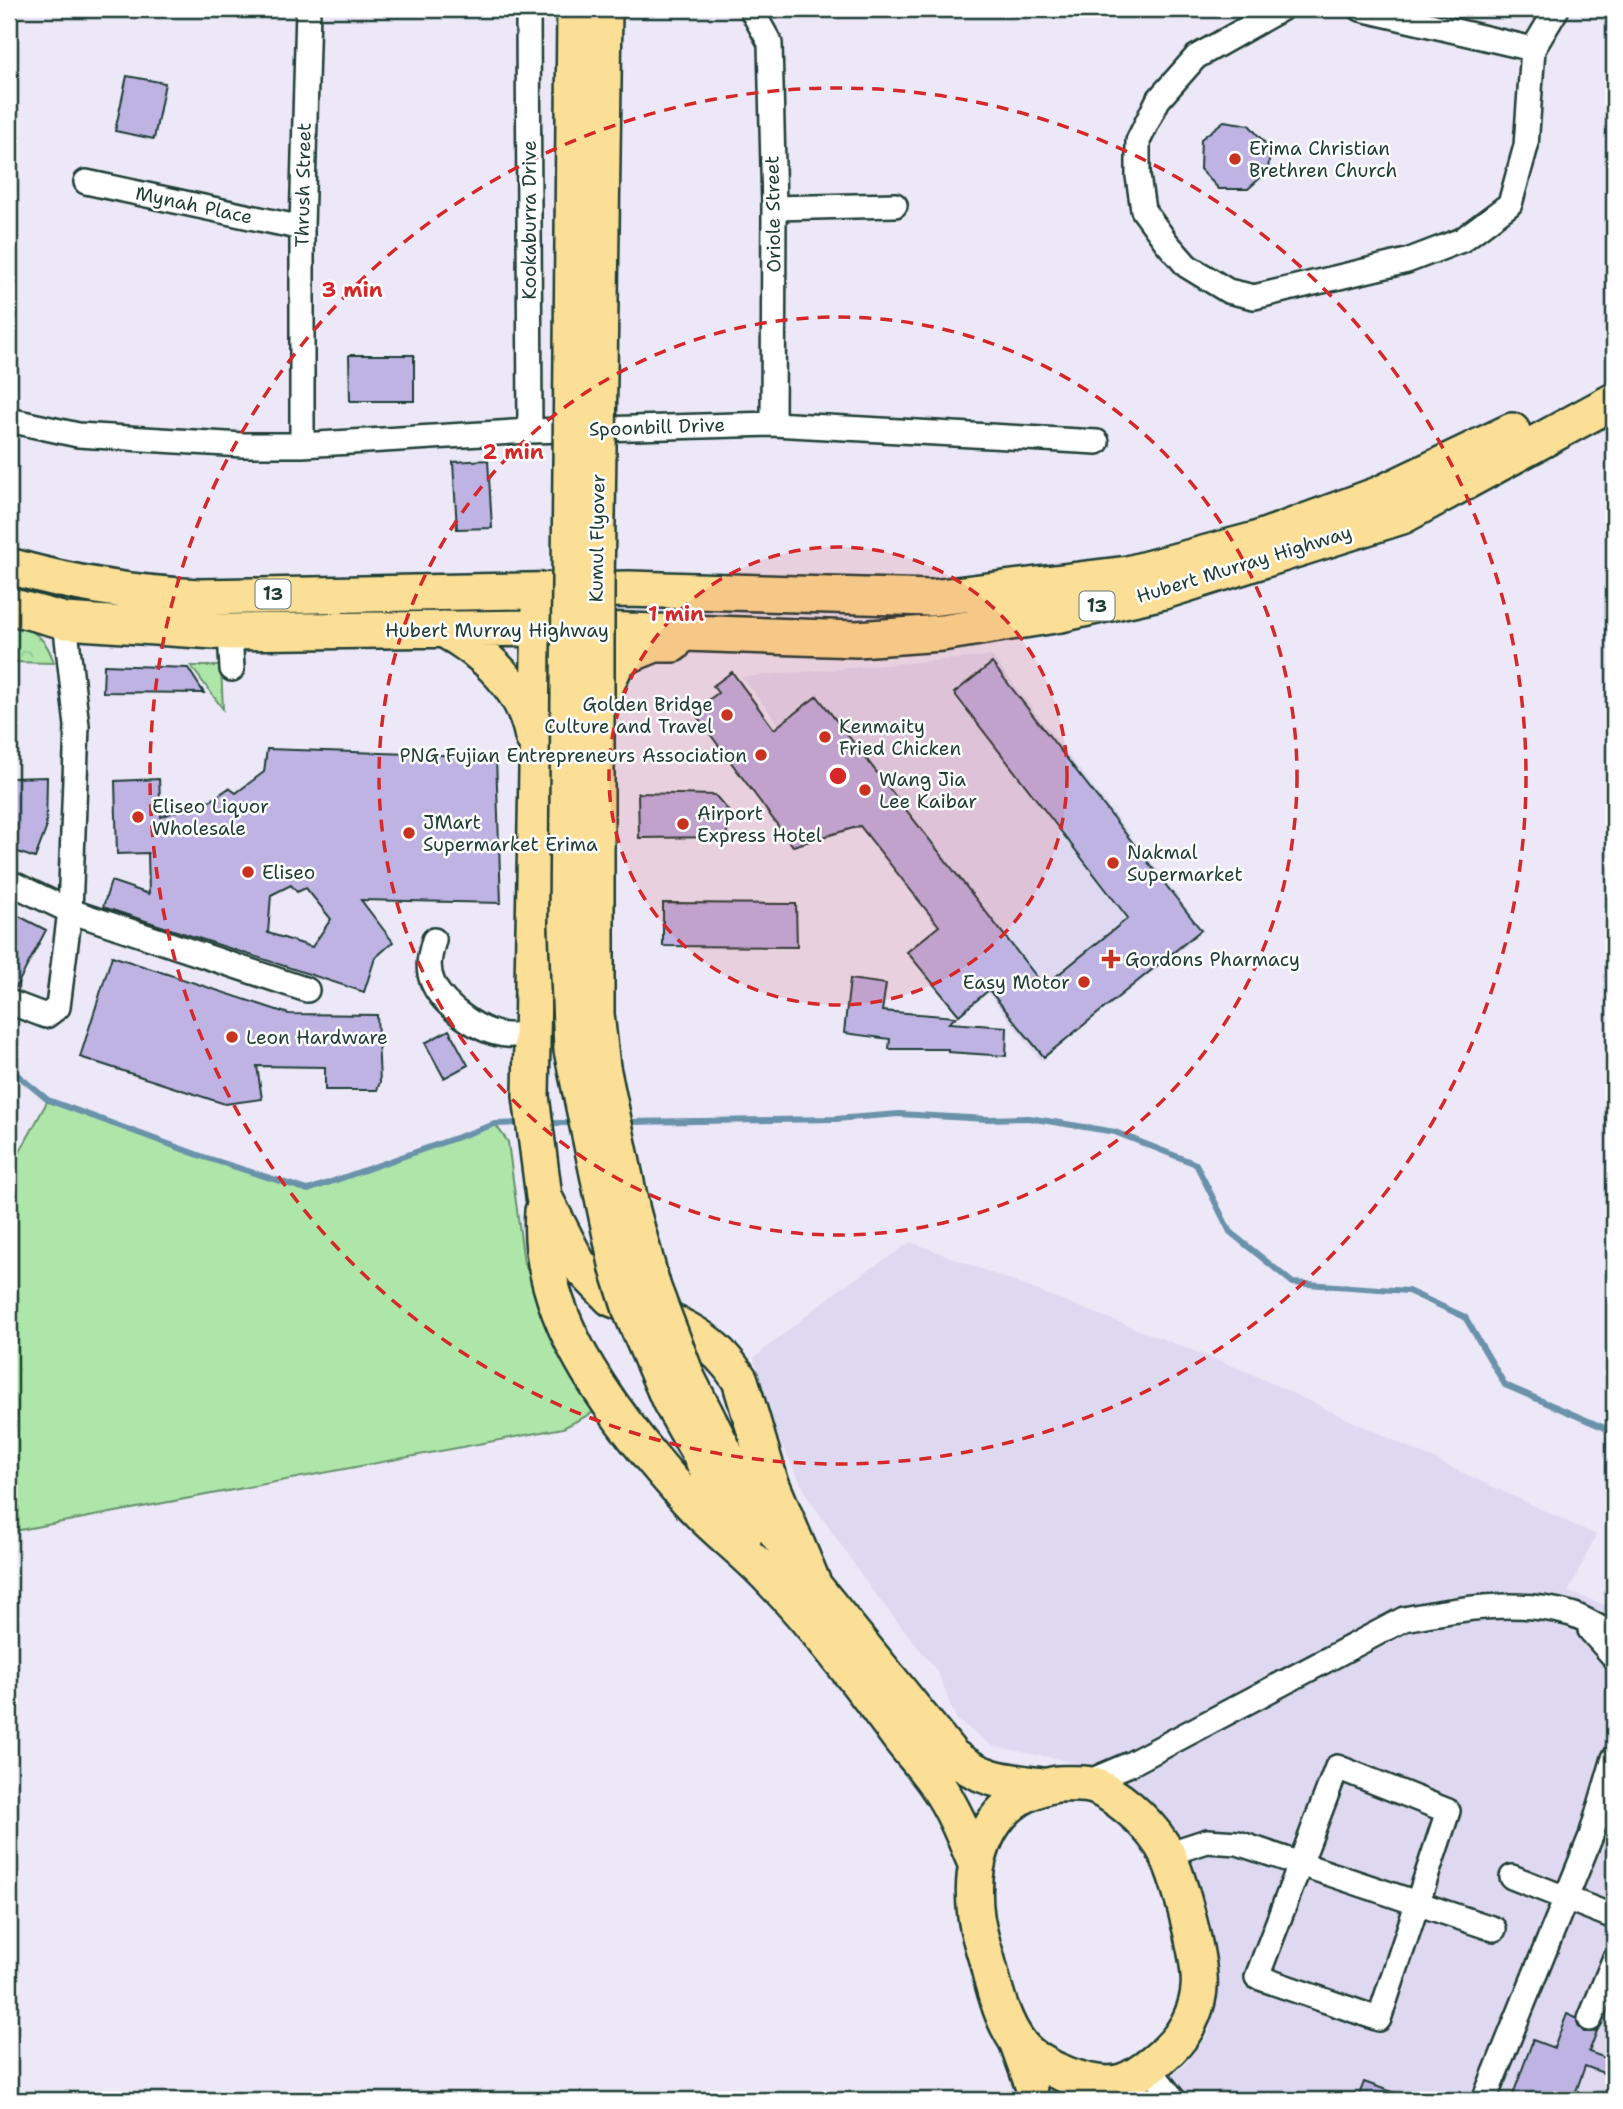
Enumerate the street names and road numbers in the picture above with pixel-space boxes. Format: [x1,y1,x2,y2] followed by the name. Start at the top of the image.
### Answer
[289,122,317,248] street label: Thrush Street
[517,140,542,300] street label: Kookaburra Drive
[759,155,787,273] street label: Oriole Street
[133,180,255,230] street label: Mynah Place
[588,412,726,442] street label: Spoonbill Drive
[583,473,611,603] street label: Kumul Flyover
[1133,519,1355,609] street label: Hubert Murray Highway
[256,580,290,608] road number: 13
[1080,592,1114,620] road number: 13
[385,618,609,643] street label: Hubert Murray Highway

